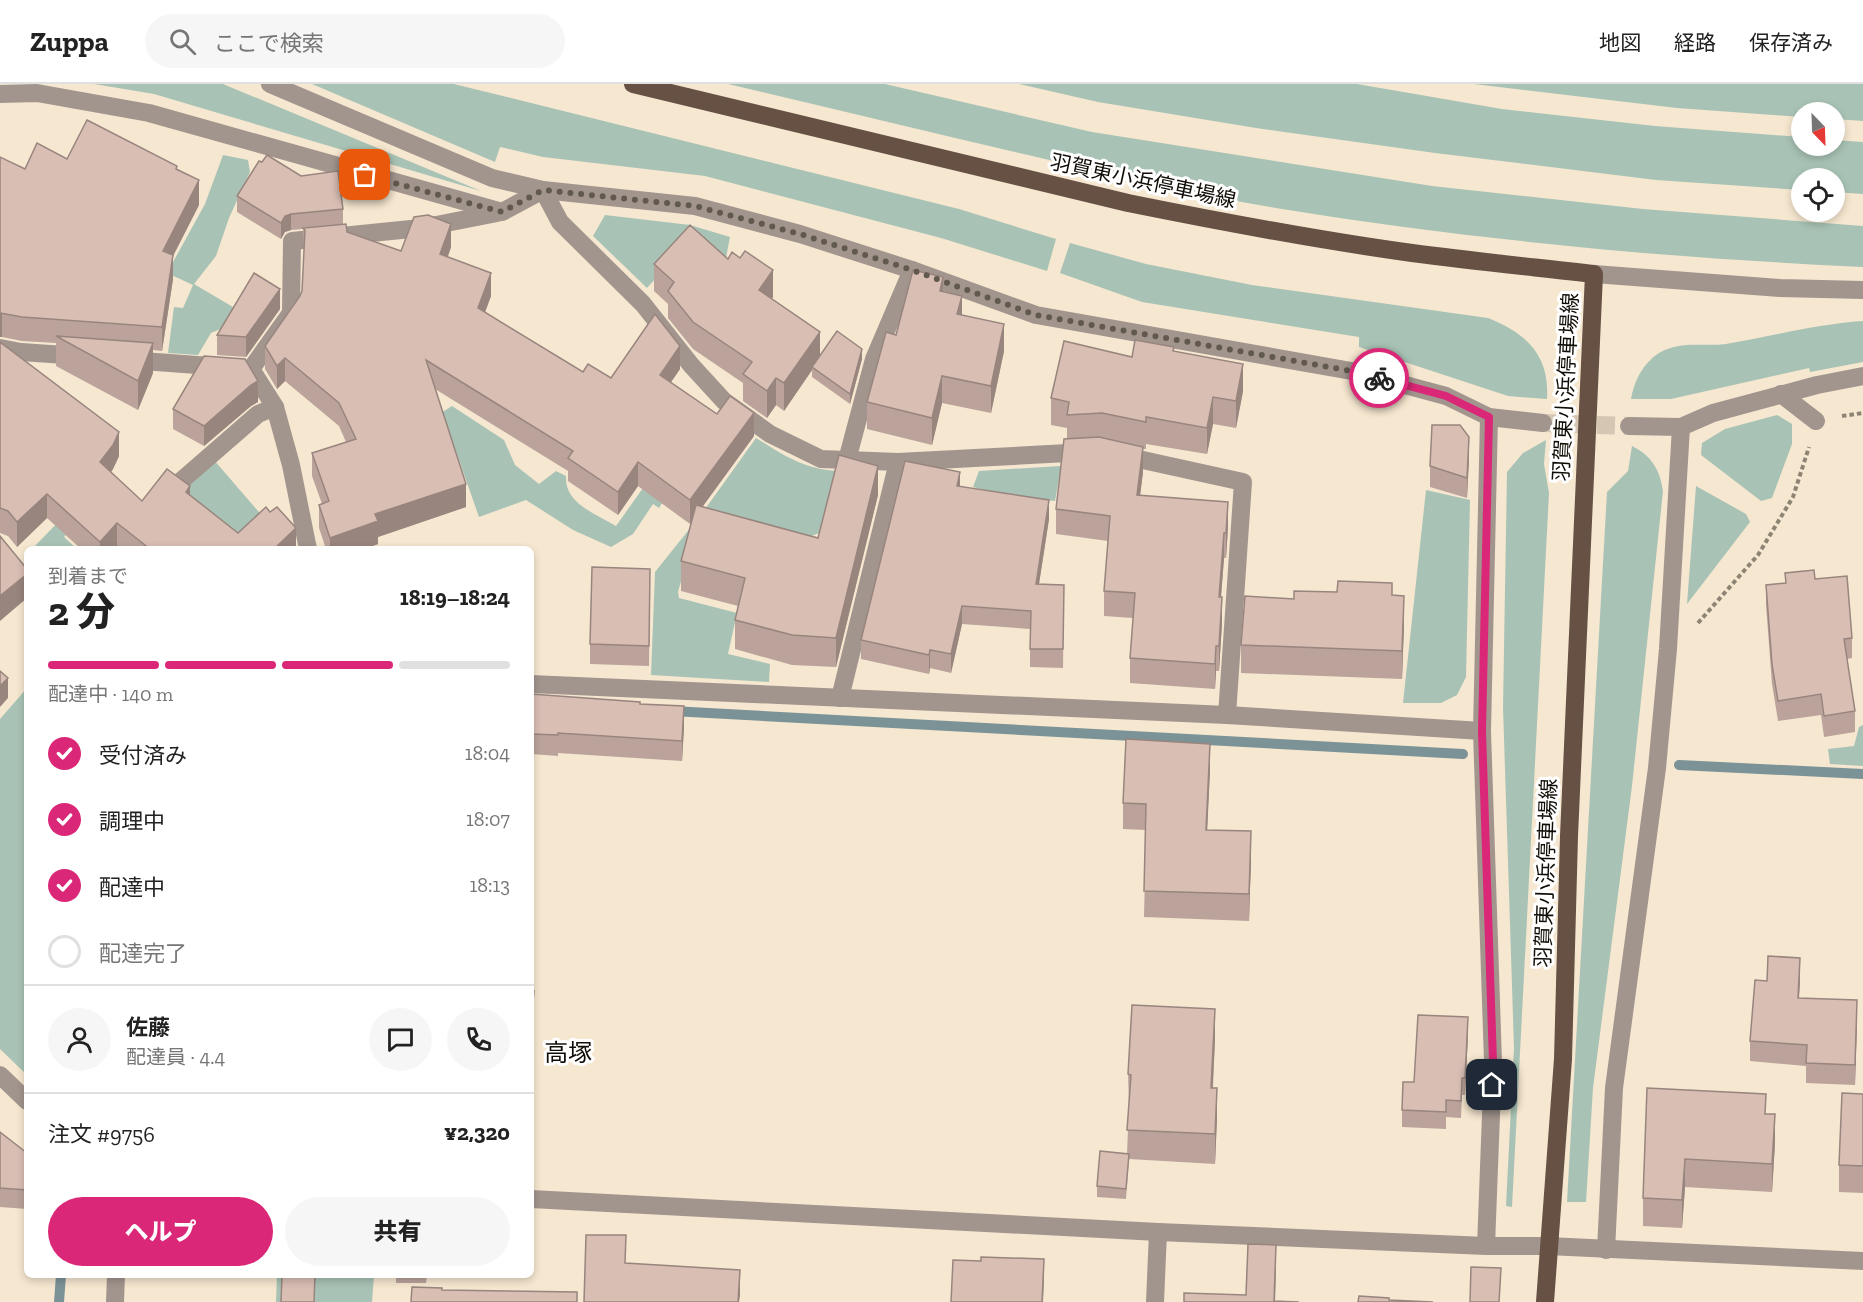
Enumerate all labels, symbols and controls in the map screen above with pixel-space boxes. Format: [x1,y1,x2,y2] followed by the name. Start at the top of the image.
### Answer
[145,14,565,68] search box
[30,25,109,58] text: Zuppa
[166,25,199,58] icon: search
[214,30,324,57] text: ここで検索
[1599,30,1641,55] text: 地図
[1674,30,1716,55] text: 経路
[1749,30,1833,55] text: 保存済み
[1791,102,1845,156] north arrow
[1791,102,1845,222] map controls
[339,149,390,200] pin
[1048,149,1238,212] street label: 羽賀東小浜停車場線
[348,158,381,191] icon: bag
[1791,168,1845,222] button: locate
[1548,292,1583,482] street label: 羽賀東小浜停車場線
[1349,348,1409,408] courier
[1363,362,1396,395] icon: bike
[48,564,128,588] text: 到着まで
[400,584,510,611] text: 18:19–18:24
[48,588,115,635] text: 2 分
[48,682,173,706] text: 配達中 · 140 m
[48,737,81,770] icon: check
[465,741,510,765] text: 18:04
[99,742,187,769] text: 受付済み
[1530,778,1561,968] street label: 羽賀東小浜停車場線
[48,803,81,836] icon: check
[466,807,510,831] text: 18:07
[99,808,165,835] text: 調理中
[48,869,81,902] icon: check
[470,873,510,897] text: 18:13
[99,874,165,901] text: 配達中
[99,940,187,967] text: 配達完了
[48,1008,111,1071] button: person
[369,1008,432,1071] button: chat
[447,1008,510,1071] button: phone
[126,1014,170,1041] text: 佐藤
[544,1038,592,1067] district label: 高塚
[126,1045,225,1069] text: 配達員 · 4.4
[1466,1059,1517,1110] pin
[1475,1068,1508,1101] icon: home
[444,1119,510,1146] text: ¥2,320
[48,1121,155,1148] text: 注文 #9756
[48,1197,273,1266] button: ヘルプ
[285,1197,510,1266] button: 共有

